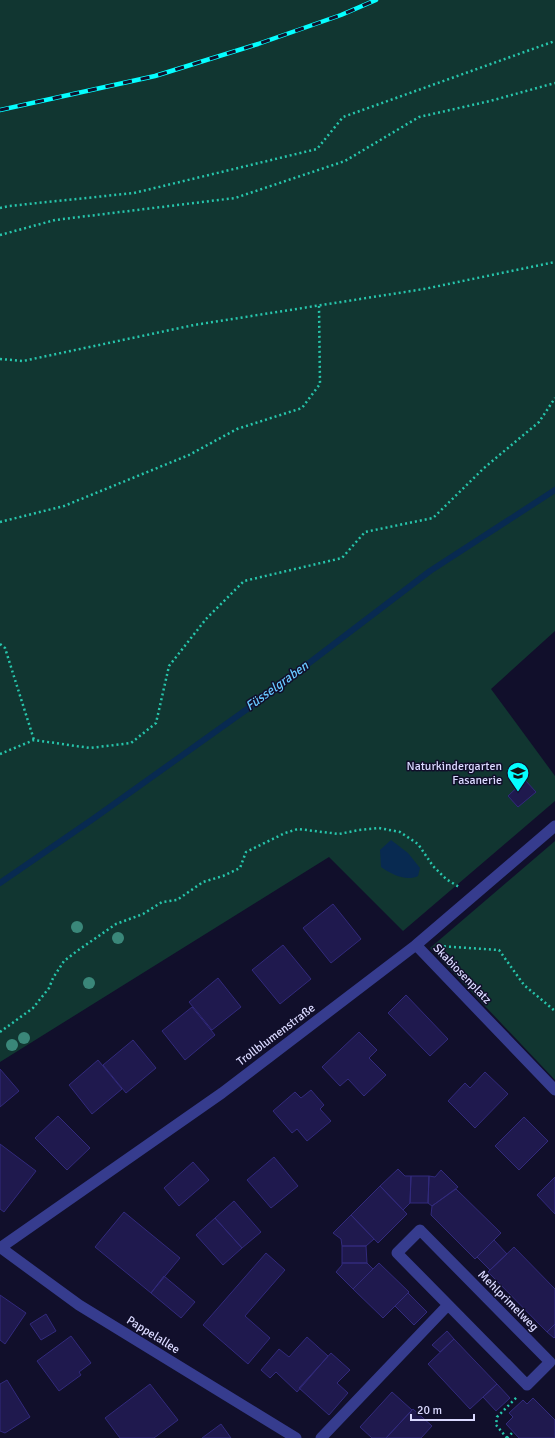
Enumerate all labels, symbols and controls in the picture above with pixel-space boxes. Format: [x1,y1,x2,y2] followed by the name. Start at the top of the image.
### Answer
[242,657,312,714] water label: Füsselgraben
[407,759,502,788] place label: Naturkindergarten Fasanerie
[505,760,531,793] school or university icon: Naturkindergarten Fasanerie
[430,941,494,1007] street label: Skabiosenplatz
[234,1001,318,1069] street label: Trollblumenstraße
[474,1267,542,1335] street label: Mehlprimelweg
[124,1313,182,1357] street label: Pappelallee
[411,1396,474,1422] scale bar
[417,1403,442,1418] text: 20 m

